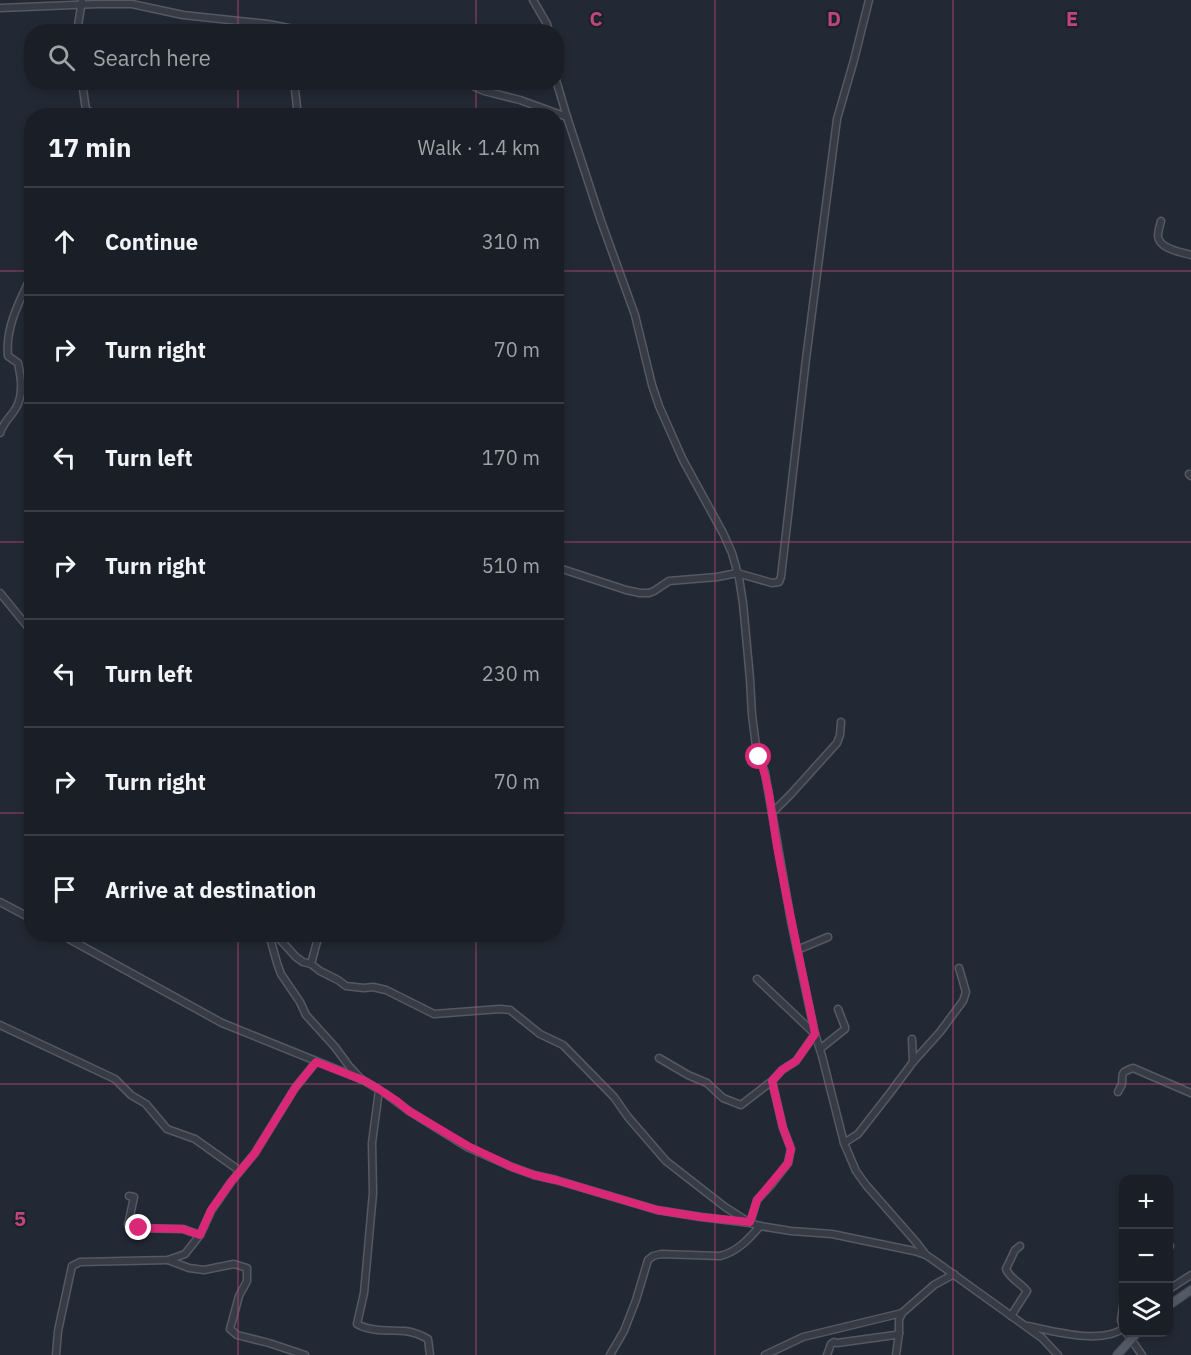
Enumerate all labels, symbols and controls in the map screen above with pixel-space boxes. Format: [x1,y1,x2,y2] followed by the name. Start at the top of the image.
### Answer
[589,5,603,32] text: C
[827,5,841,32] text: D
[1066,5,1078,32] text: E
[24,24,564,90] search box
[45,41,78,74] icon: search
[93,43,211,72] text: Search here
[48,130,132,164] text: 17 min
[418,134,540,161] text: Walk · 1.4 km
[48,225,81,258] icon: ahead
[105,227,198,256] text: Continue
[482,228,540,255] text: 310 m
[48,333,81,366] icon: right
[105,335,206,364] text: Turn right
[494,336,540,363] text: 70 m
[48,441,81,474] icon: left
[105,443,193,472] text: Turn left
[482,444,540,471] text: 170 m
[48,549,81,582] icon: right
[105,551,206,580] text: Turn right
[482,552,540,579] text: 510 m
[48,657,81,690] icon: left
[105,659,193,688] text: Turn left
[482,660,540,687] text: 230 m
[745,743,771,769] route start
[48,765,81,798] icon: right
[105,767,206,796] text: Turn right
[494,768,540,795] text: 70 m
[48,873,81,906] icon: arrive
[105,875,316,904] text: Arrive at destination
[1119,1175,1173,1337] map controls
[1119,1175,1173,1229] button: +
[14,1205,26,1232] text: 5
[125,1214,151,1240] route end
[1119,1229,1173,1283] button: −
[1119,1283,1173,1337] button: layers

